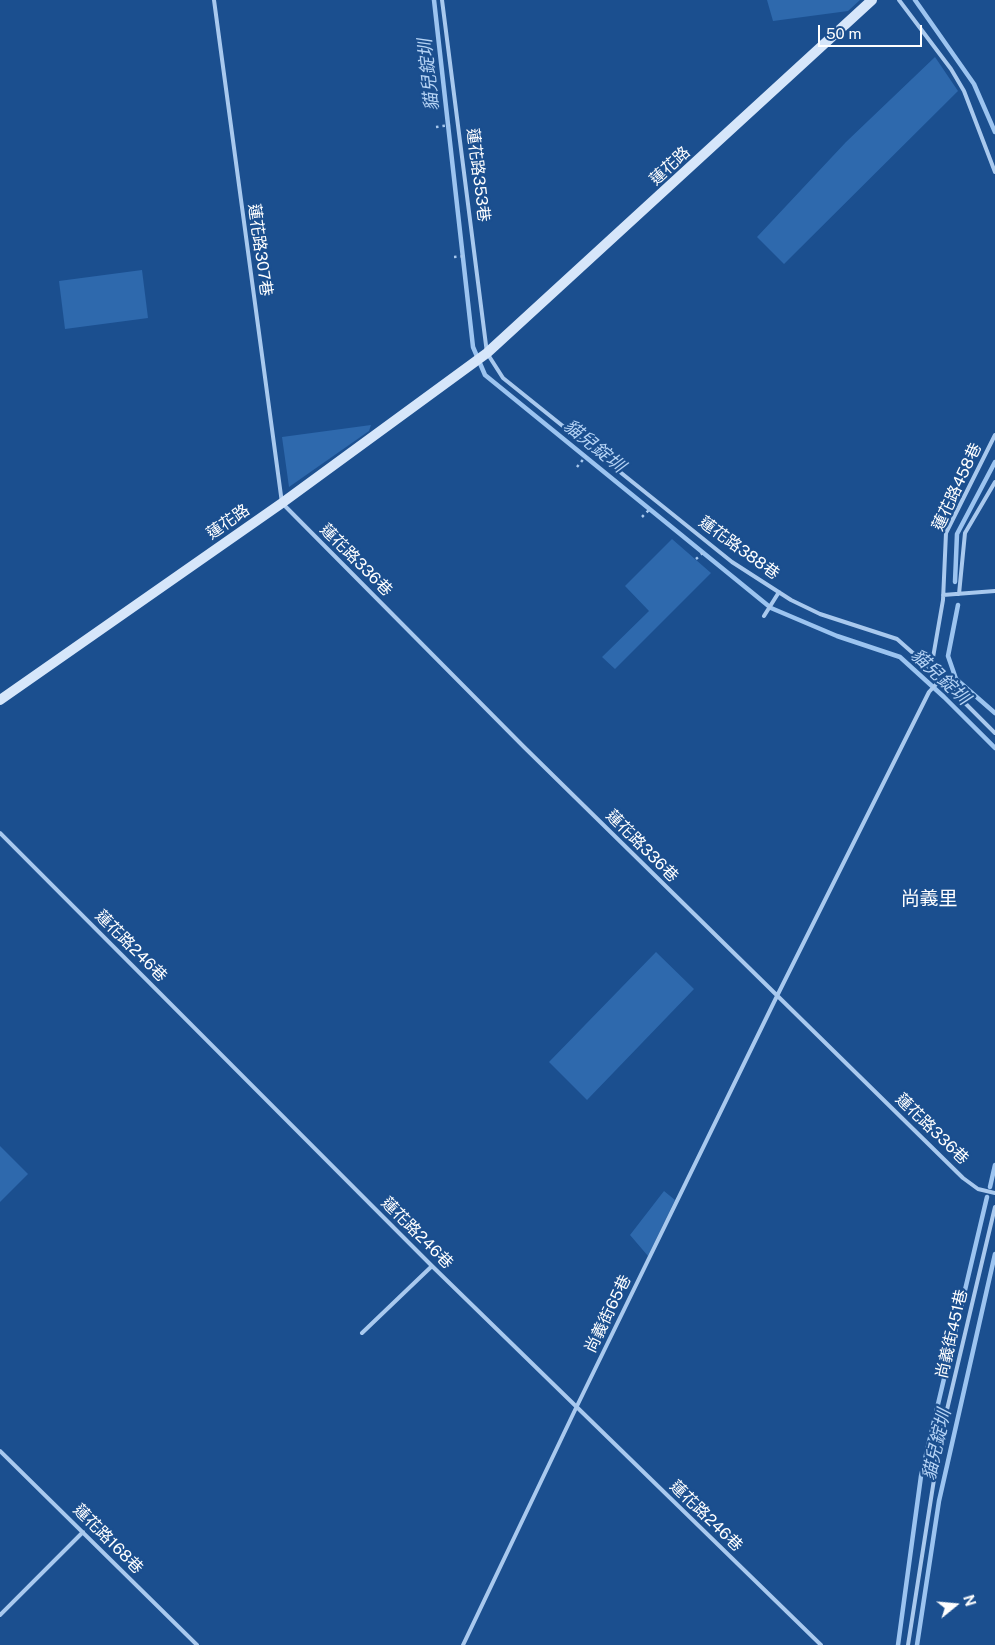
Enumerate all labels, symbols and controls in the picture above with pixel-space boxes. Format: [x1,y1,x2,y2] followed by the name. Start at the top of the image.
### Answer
[820,15,924,47] scale bar
[826,25,861,42] text: 50 m
[414,38,444,112] water label: 貓兒錠圳
[463,127,493,223] street label: 蓮花路353巷
[646,143,694,189] street label: 蓮花路
[244,203,276,297] street label: 蓮花路307巷
[559,415,629,477] water label: 貓兒錠圳
[928,440,986,534] street label: 蓮花路458巷
[203,500,253,544] street label: 蓮花路
[695,512,783,584] street label: 蓮花路388巷
[316,520,396,600] street label: 蓮花路336巷
[906,645,974,709] water label: 貓兒錠圳
[602,806,682,886] street label: 蓮花路336巷
[901,888,957,910] district label: 尚義里
[91,906,171,986] street label: 蓮花路246巷
[892,1089,972,1169] street label: 蓮花路336巷
[377,1193,457,1273] street label: 蓮花路246巷
[581,1272,635,1356] street label: 尚義街65巷
[932,1288,972,1380] street label: 尚義街451巷
[918,1407,956,1483] water label: 貓兒錠圳
[666,1477,746,1555] street label: 蓮花路246巷
[69,1500,147,1578] street label: 蓮花路168巷
[930,1580,980,1630] north arrow
[960,1593,979,1608] text: N

